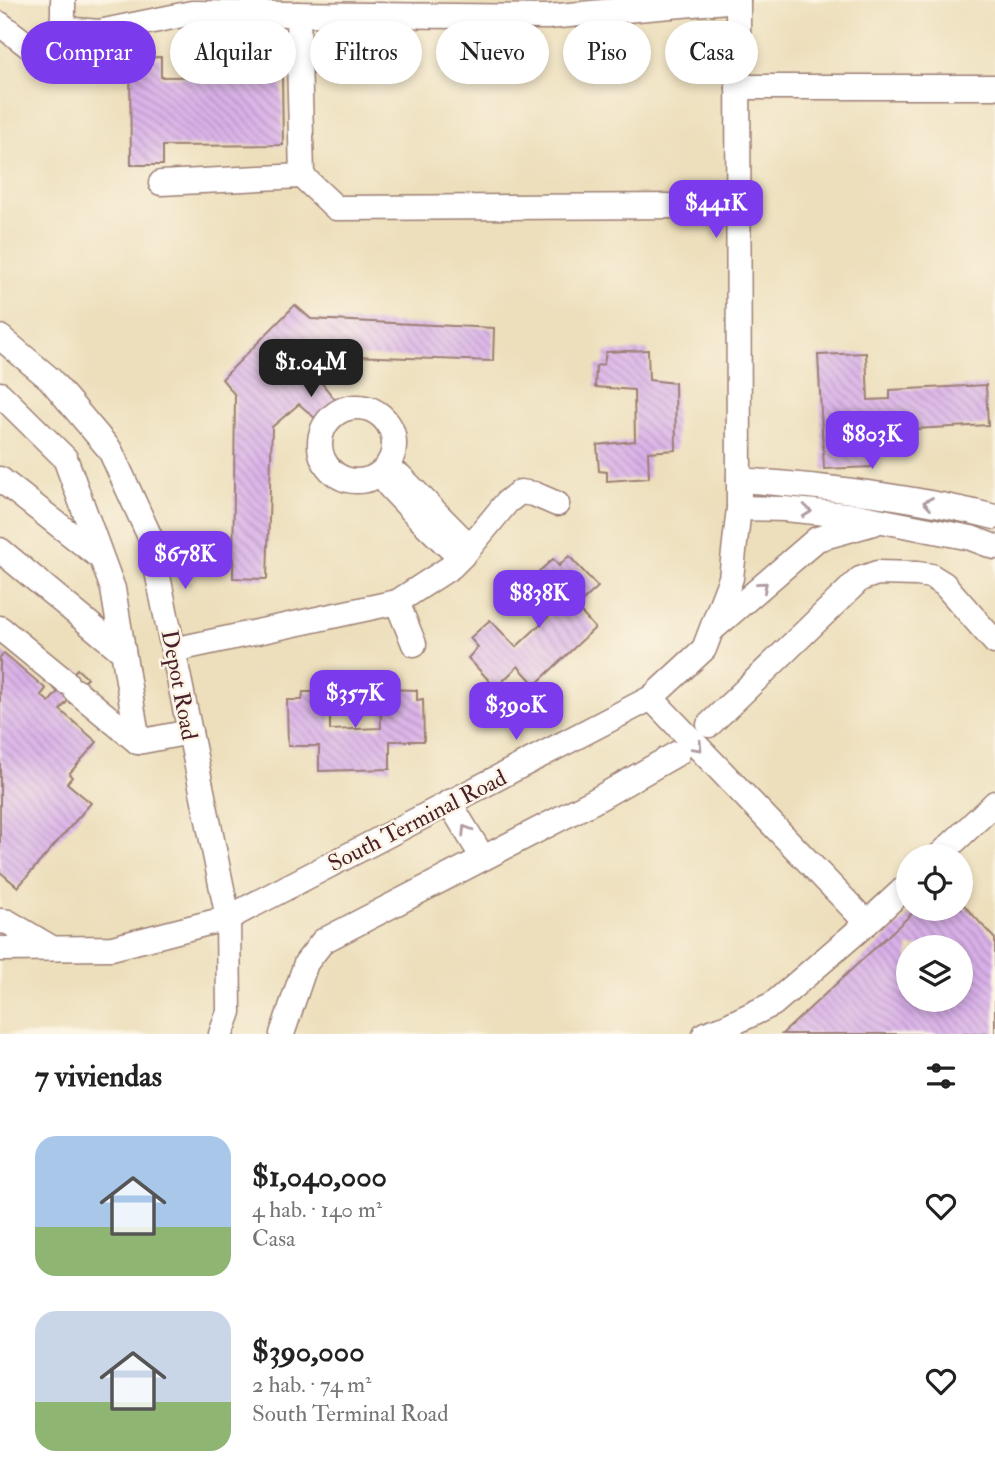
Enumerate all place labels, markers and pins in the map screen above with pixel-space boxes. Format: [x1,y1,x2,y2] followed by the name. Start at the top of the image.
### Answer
[667,180,765,240] pin: $441K
[254,340,368,399] pin: $1.04M
[823,412,921,471] pin: $803K
[136,532,234,591] pin: $678K
[490,570,588,630] pin: $838K
[306,670,404,730] pin: $357K
[467,682,565,742] pin: $390K

